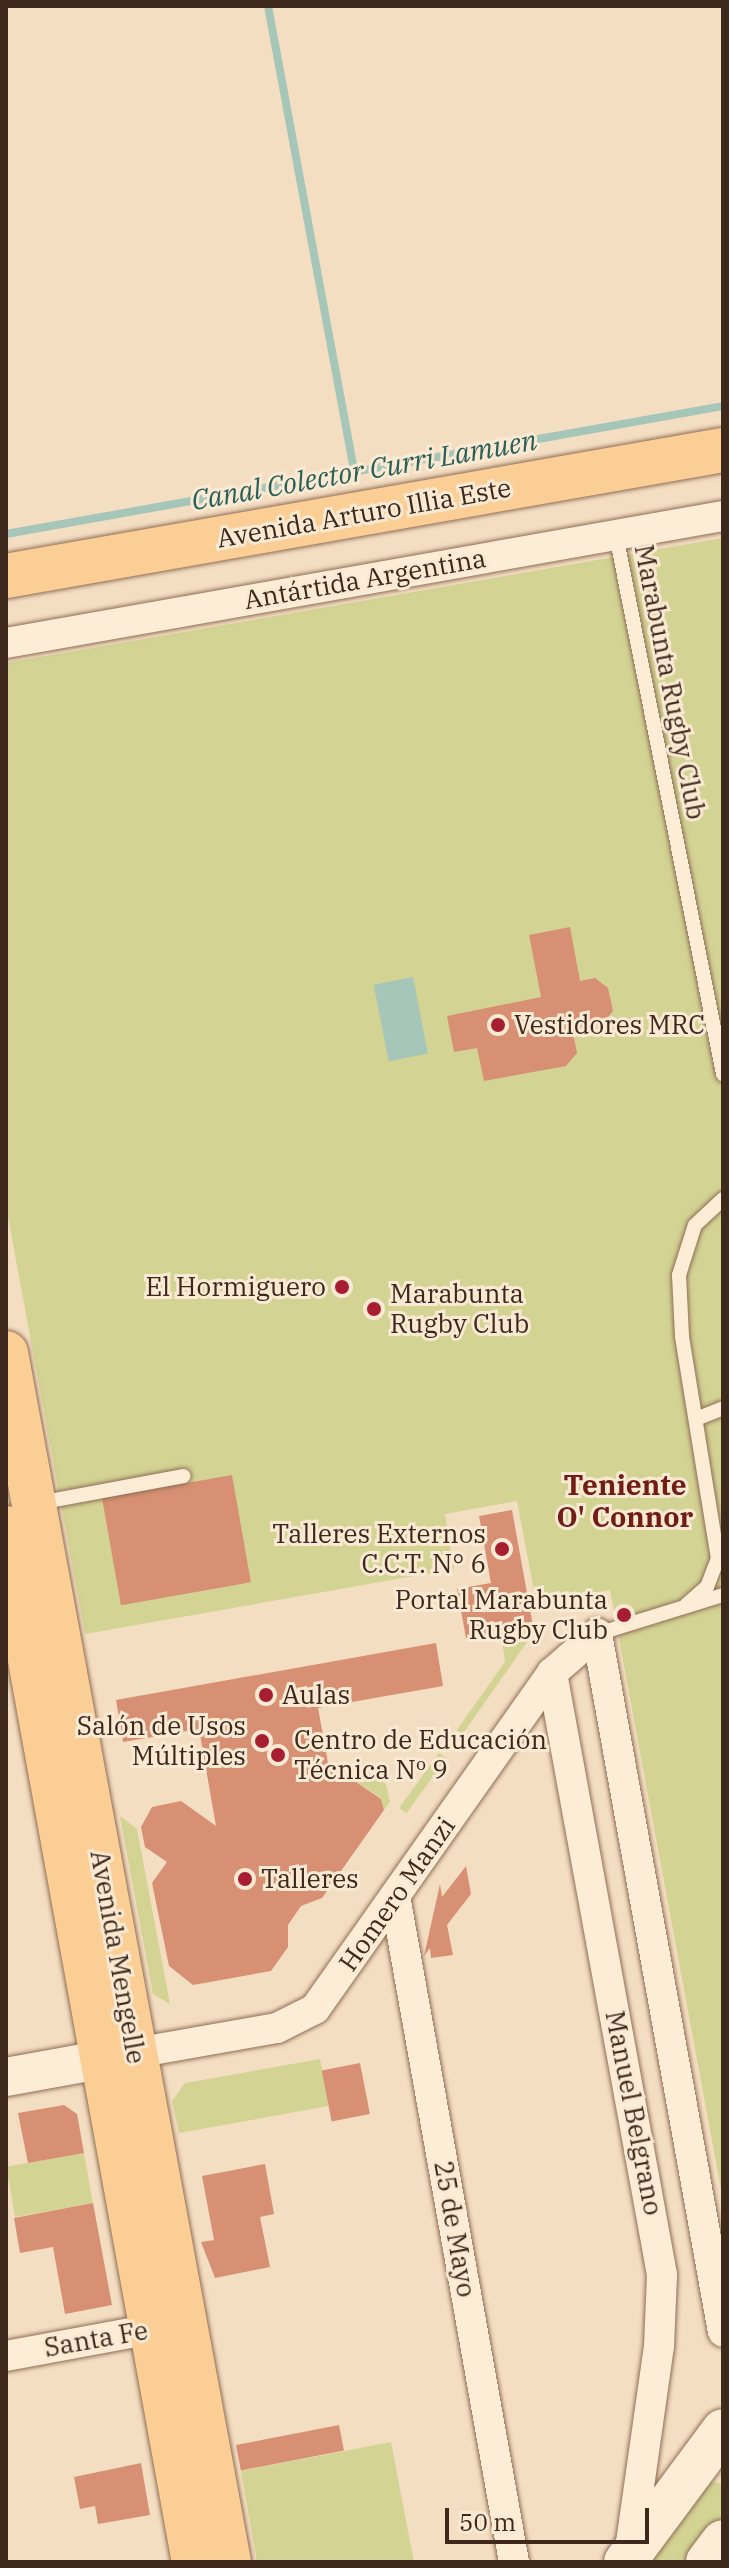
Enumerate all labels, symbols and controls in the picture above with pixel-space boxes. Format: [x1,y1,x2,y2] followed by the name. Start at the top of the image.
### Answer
[189,423,539,517] water label: Canal Colector Curri Lamuen
[215,472,513,554] street label: Avenida Arturo Illia Este
[242,542,488,616] street label: Antártida Argentina
[628,542,712,822] street label: Marabunta Rugby Club
[514,1009,705,1041] place label: Vestidores MRC
[489,1016,507,1034] marker: Vestidores MRC
[146,1271,326,1303] place label: El Hormiguero
[333,1278,351,1296] marker: El Hormiguero
[390,1278,529,1340] place label: Marabunta Rugby Club
[365,1300,383,1318] marker: Marabunta Rugby Club
[557,1468,693,1534] district label: Teniente O' Connor
[272,1518,486,1580] place label: Talleres Externos C.C.T. N° 6
[493,1540,511,1558] marker: Talleres Externos C.C.T. N° 6
[395,1584,608,1646] place label: Portal Marabunta Rugby Club
[615,1606,633,1624] marker: Portal Marabunta Rugby Club
[282,1679,350,1711] place label: Aulas
[257,1686,275,1704] marker: Aulas
[77,1710,246,1772] place label: Salón de Usos Múltiples
[294,1724,547,1786] place label: Centro de Educación Técnica Nº 9
[253,1732,271,1750] marker: Salón de Usos Múltiples
[269,1746,287,1764] marker: Centro de Educación Técnica Nº 9
[332,1811,462,1977] street label: Homero Manzi
[84,1848,152,2066] street label: Avenida Mengelle
[261,1863,359,1895] place label: Talleres
[236,1870,254,1888] marker: Talleres
[599,2008,669,2218] street label: Manuel Belgrano
[428,2158,482,2300] street label: 25 de Mayo
[42,2315,150,2363] street label: Santa Fe
[449,2492,653,2542] scale bar
[459,2506,516,2538] text: 50 m

